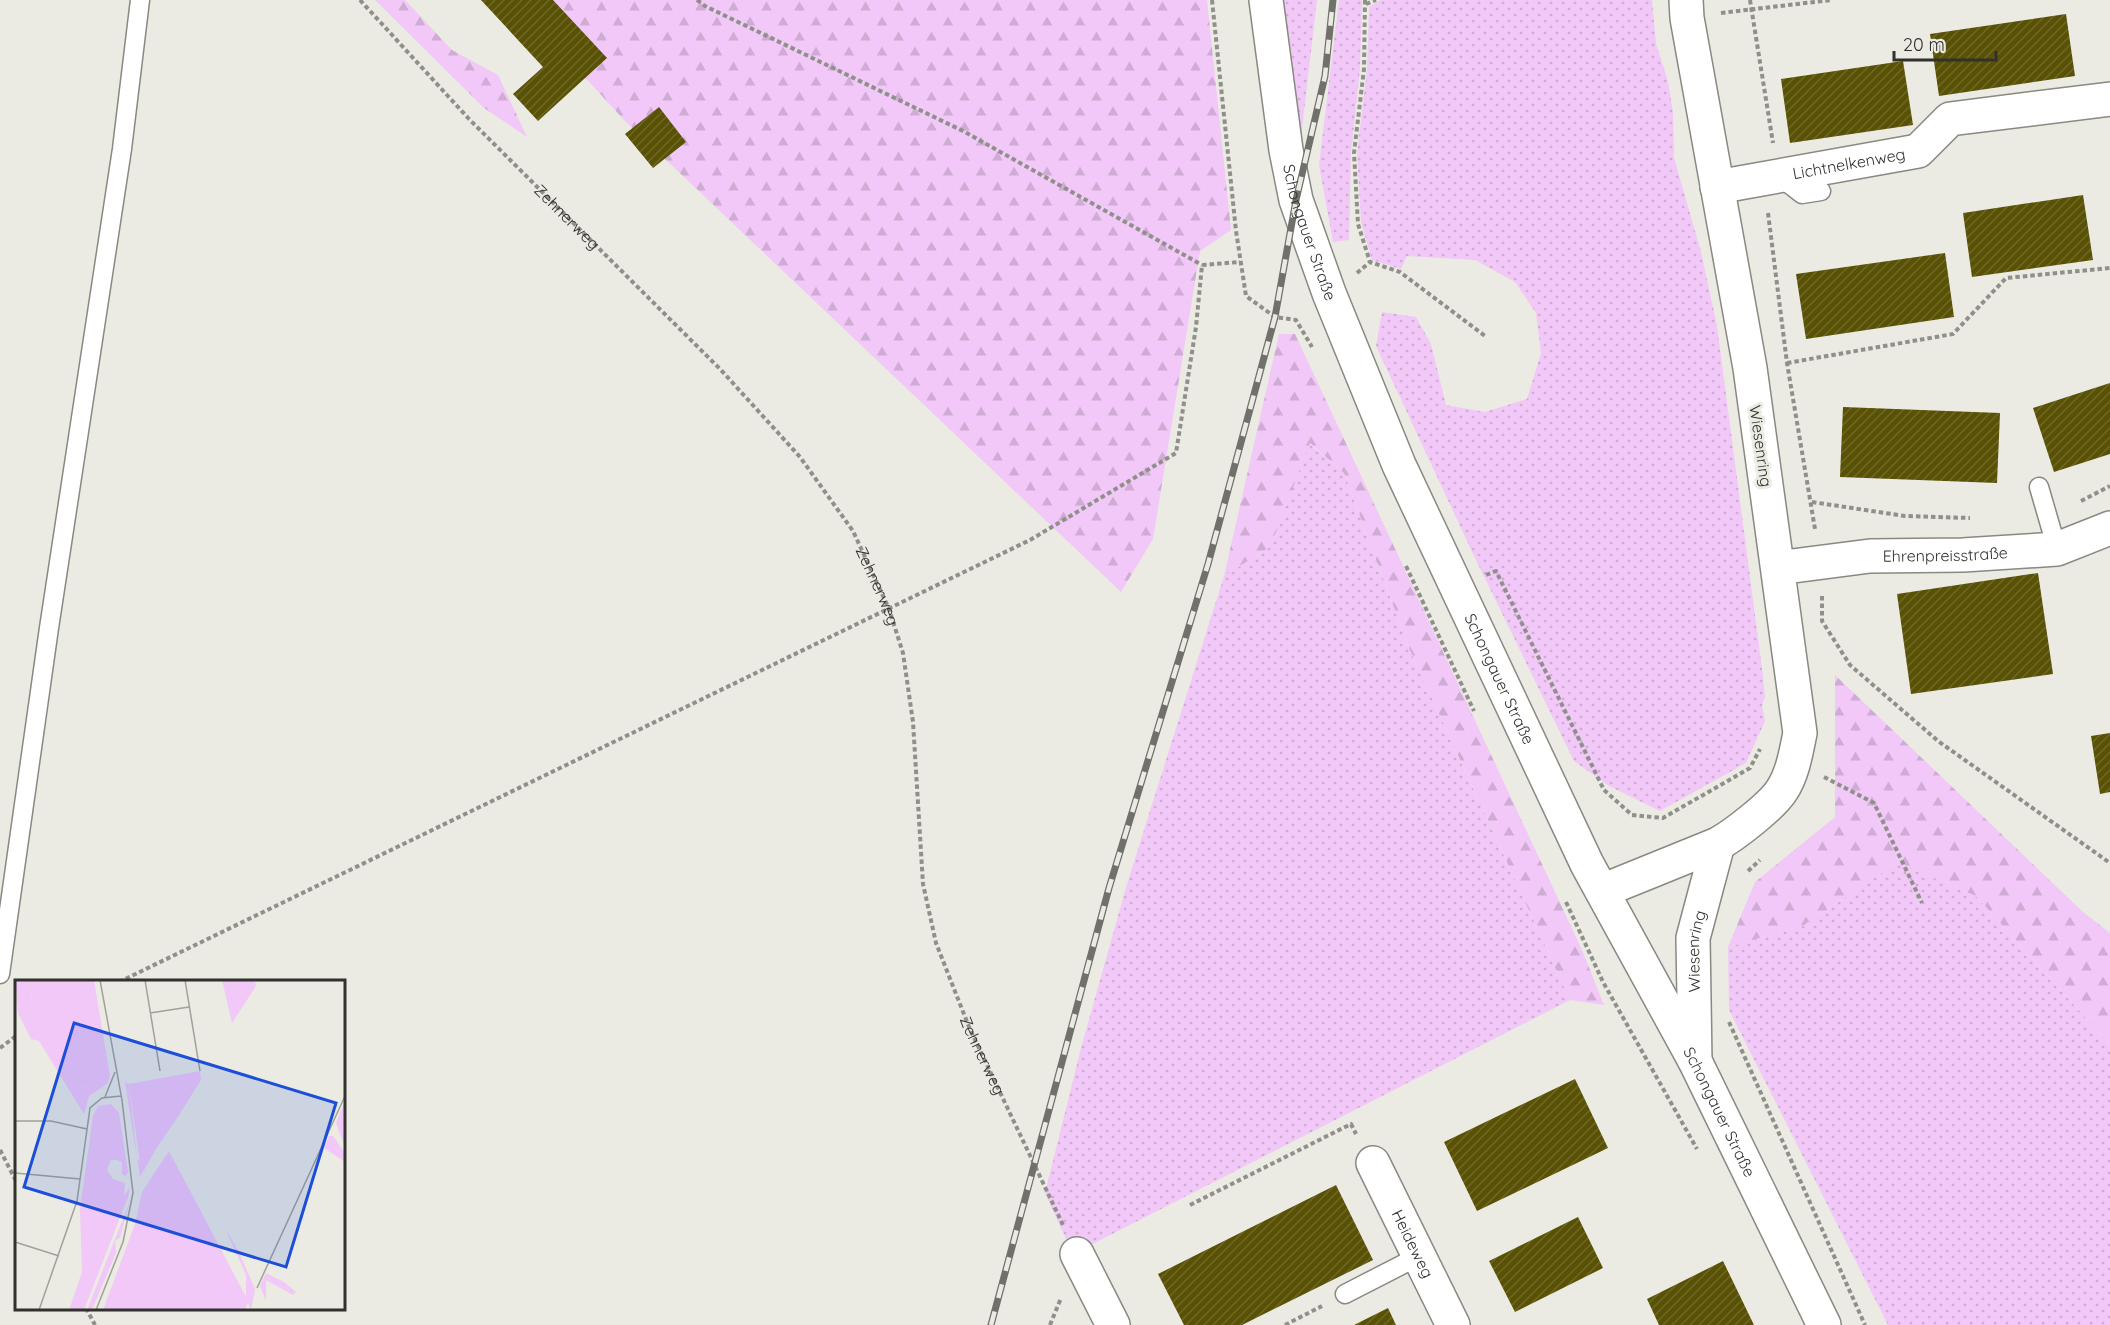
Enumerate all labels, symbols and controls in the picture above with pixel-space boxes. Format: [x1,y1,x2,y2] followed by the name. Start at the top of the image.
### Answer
[1894,24,1996,62] scale bar
[1903,33,1945,56] text: 20 m
[1791,143,1907,183] street label: Lichtnelkenweg
[1279,162,1341,303] street label: Schongauer Straße
[530,180,604,254] street label: Zehnerweg
[1745,404,1777,488] street label: Wiesenring
[1883,542,2008,566] street label: Ehrenpreisstraße
[852,543,904,628] street label: Zehnerweg
[1460,610,1539,747] street label: Schongauer Straße
[1683,908,1710,992] street label: Wiesenring
[15,980,345,1310] inset map
[956,1013,1010,1098] street label: Zehnerweg
[1679,1043,1760,1180] street label: Schongauer Straße
[1388,1206,1438,1281] street label: Heideweg

